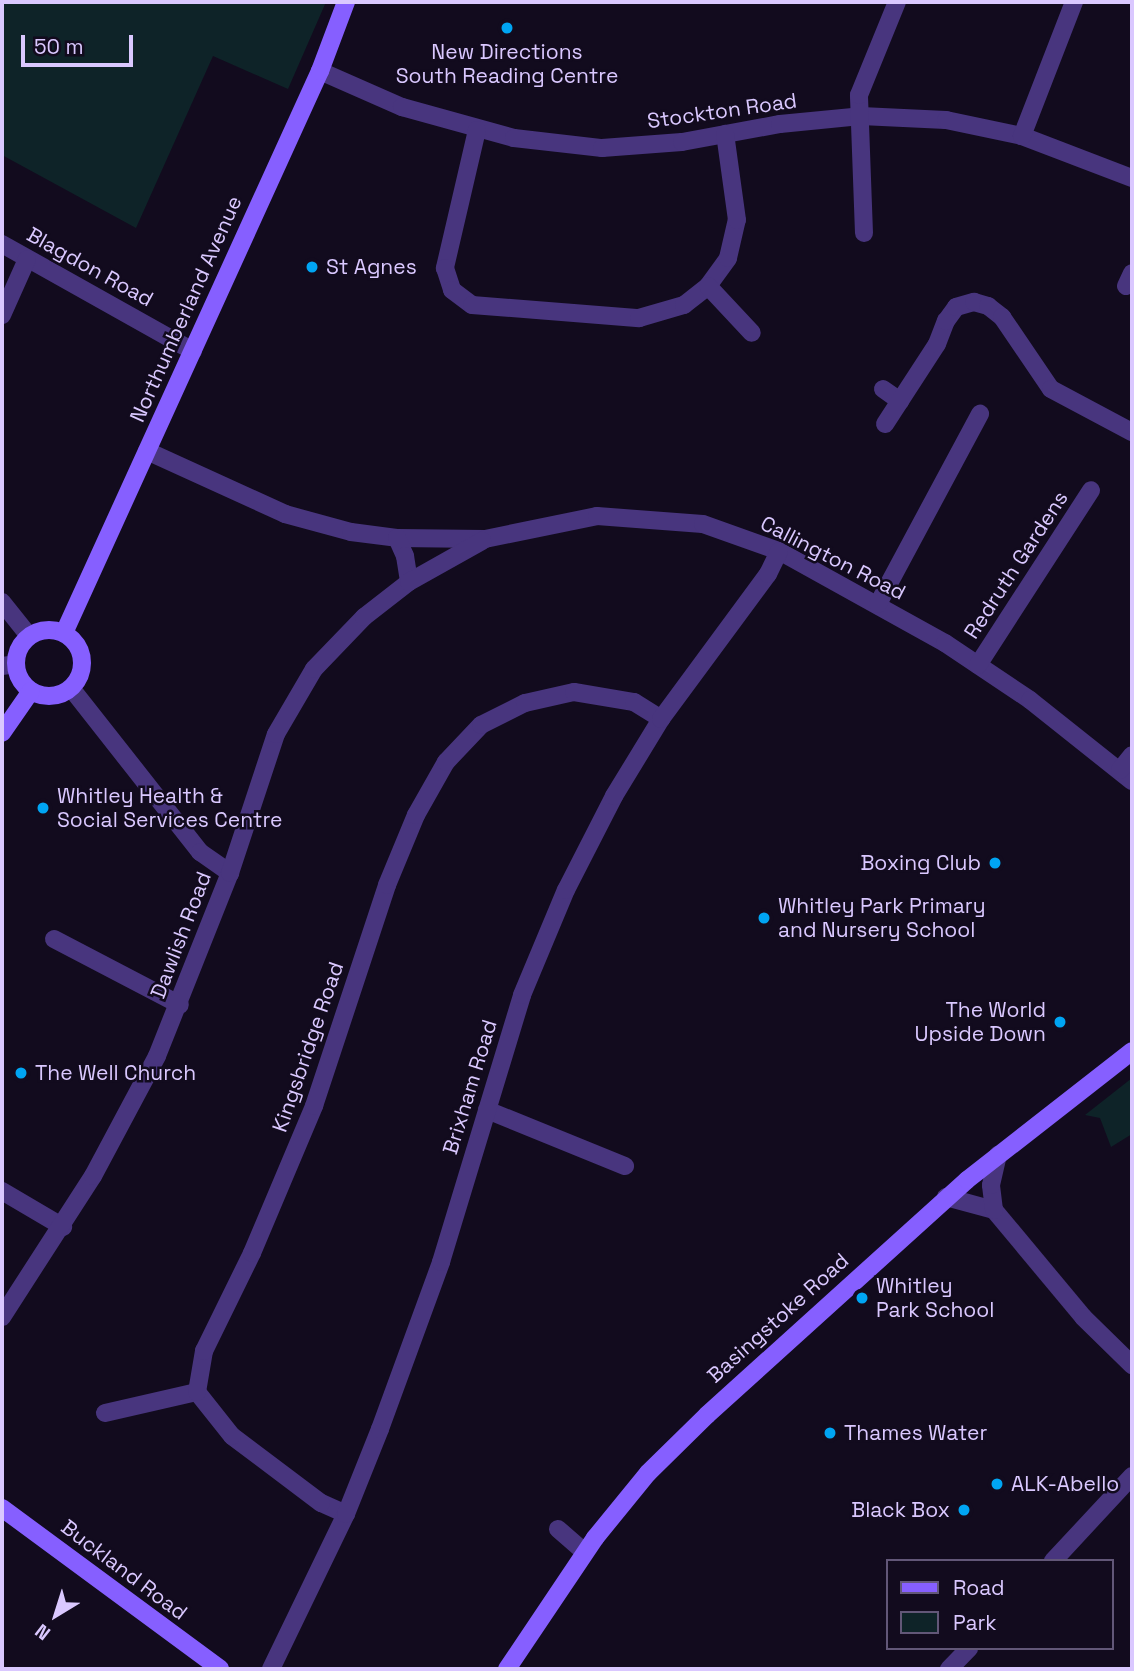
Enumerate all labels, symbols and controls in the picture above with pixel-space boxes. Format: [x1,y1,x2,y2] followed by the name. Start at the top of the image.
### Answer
[499,20,515,36] marker: New Directions South Reading Centre
[24,21,136,65] scale bar
[34,33,84,60] text: 50 m
[396,39,618,89] place label: New Directions South Reading Centre
[645,88,799,134] street label: Stockton Road
[125,192,247,426] street label: Northumberland Avenue
[22,222,158,312] street label: Blagdon Road
[326,254,417,280] place label: St Agnes
[304,259,320,275] marker: St Agnes
[959,486,1073,644] street label: Redruth Gardens
[756,511,910,605] street label: Callington Road
[57,783,282,833] place label: Whitley Health & Social Services Centre
[35,800,51,816] marker: Whitley Health & Social Services Centre
[860,850,981,876] place label: Boxing Club
[987,855,1003,871] marker: Boxing Club
[145,868,217,1002] street label: Dawlish Road
[778,893,986,943] place label: Whitley Park Primary and Nursery School
[756,910,772,926] marker: Whitley Park Primary and Nursery School
[267,959,349,1135] street label: Kingsbridge Road
[915,997,1046,1047] place label: The World Upside Down
[1052,1014,1068,1030] marker: The World Upside Down
[438,1017,502,1157] street label: Brixham Road
[35,1060,196,1086] place label: The Well Church
[13,1065,29,1081] marker: The Well Church
[702,1248,854,1388] street label: Basingstoke Road
[876,1273,994,1323] place label: Whitley Park School
[854,1290,870,1306] marker: Whitley Park School
[844,1420,987,1446] place label: Thames Water
[822,1425,838,1441] marker: Thames Water
[1011,1471,1119,1497] place label: ALK-Abello
[989,1476,1005,1492] marker: ALK-Abello
[851,1497,950,1523] place label: Black Box
[956,1502,972,1518] marker: Black Box
[56,1514,192,1626] street label: Buckland Road
[886,1559,1113,1650] legend
[953,1574,1005,1601] text: Road
[21,1580,91,1650] north arrow
[953,1609,997,1636] text: Park
[30,1618,55,1646] text: N

